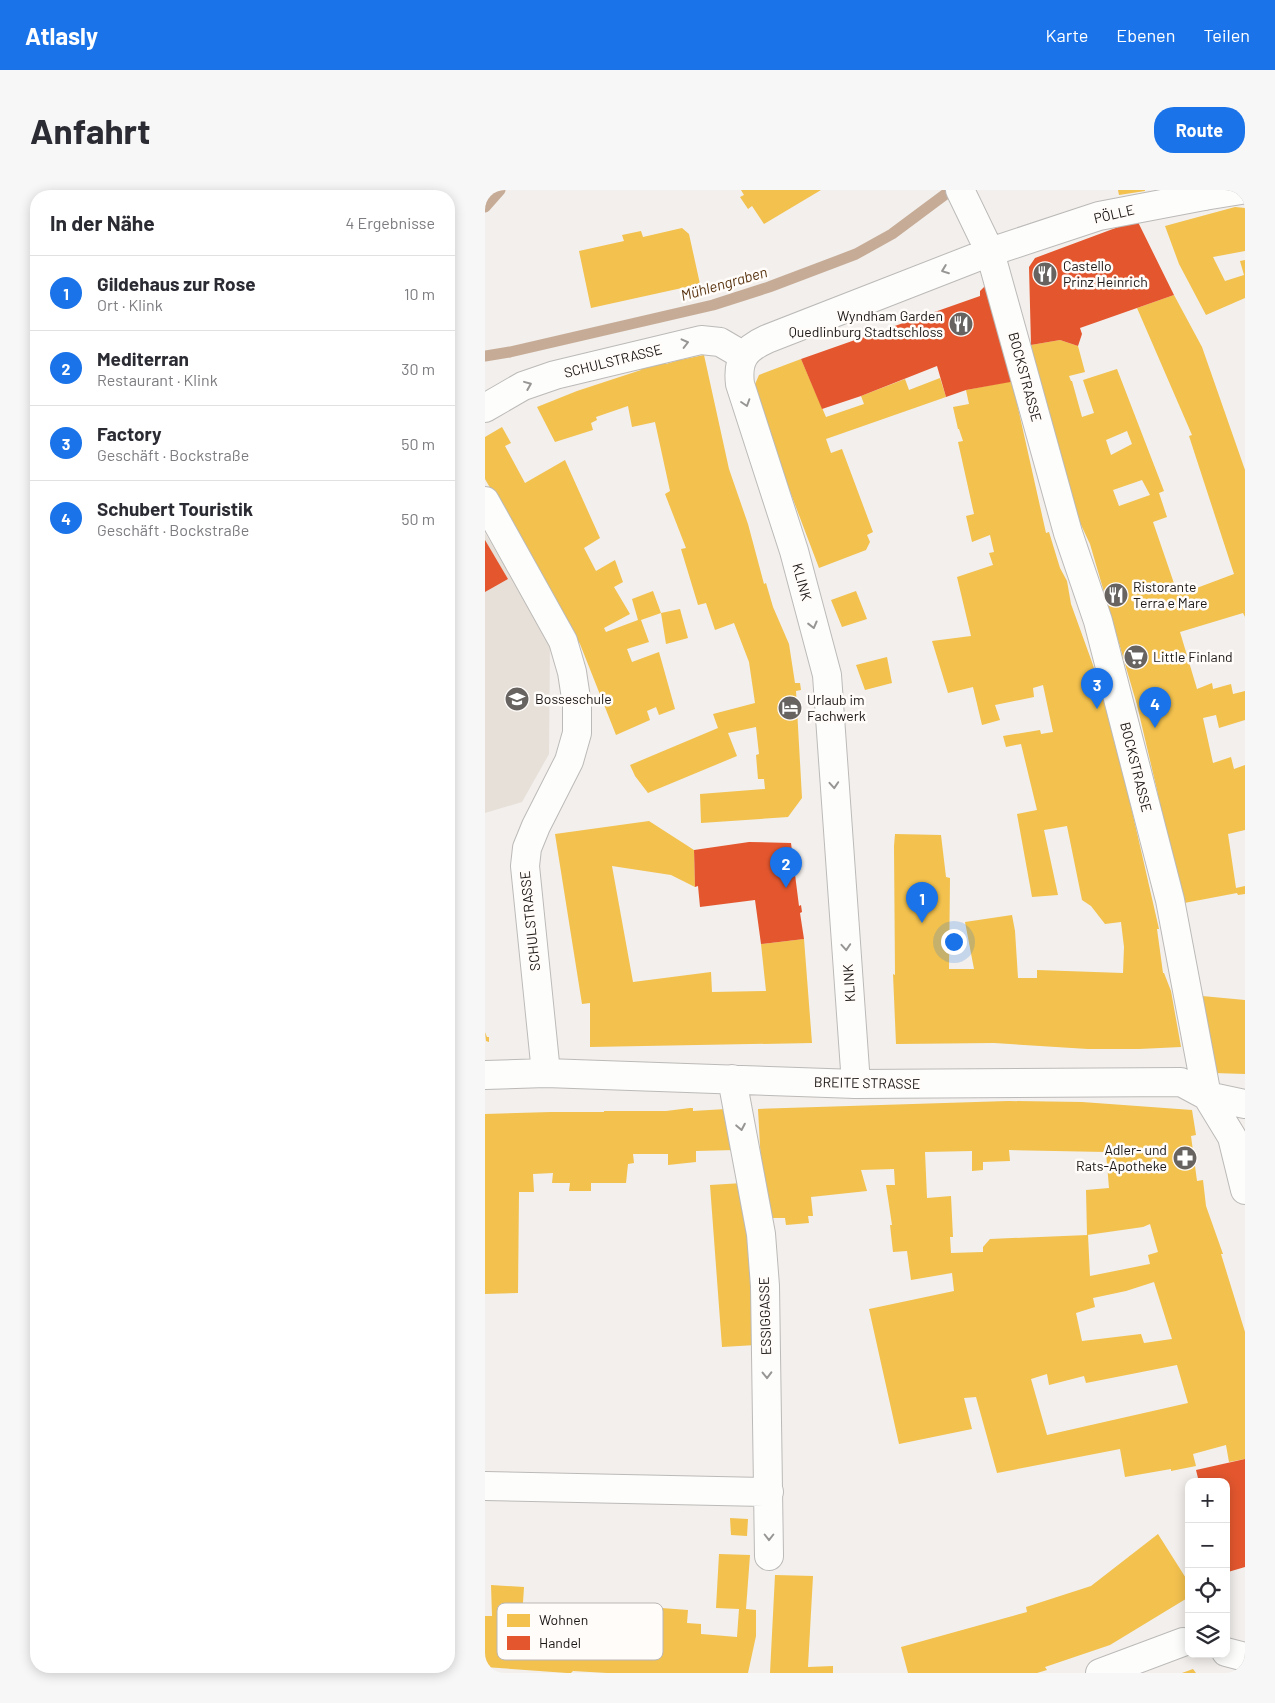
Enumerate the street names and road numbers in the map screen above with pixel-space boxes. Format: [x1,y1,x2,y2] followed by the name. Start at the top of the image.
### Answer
[1092,201,1136,226] street label: PÖLLE
[1005,330,1046,424] street label: BOCKSTRASSE
[562,340,664,381] street label: SCHULSTRASSE
[789,561,816,603] street label: KLINK
[1117,720,1156,814] street label: BOCKSTRASSE
[516,870,543,972] street label: SCHULSTRASSE
[839,963,858,1003] street label: KLINK
[814,1073,920,1092] street label: BREITE STRASSE
[755,1277,774,1356] street label: ESSIGGASSE

